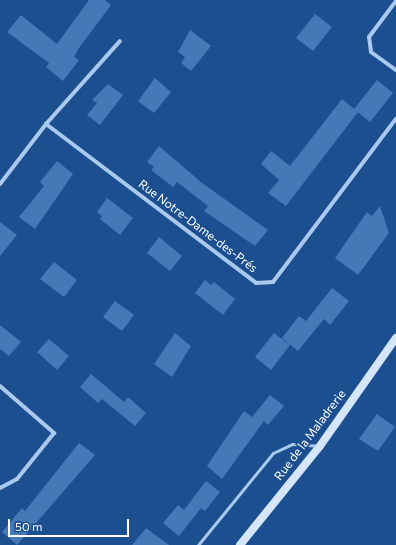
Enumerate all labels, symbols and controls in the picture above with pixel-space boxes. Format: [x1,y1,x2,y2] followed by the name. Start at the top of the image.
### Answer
[136,177,260,275] street label: Rue Notre-Dame-des-Prés
[271,387,349,483] street label: Rue de la Maladrerie
[10,511,131,537] scale bar
[15,519,43,533] text: 50 m

